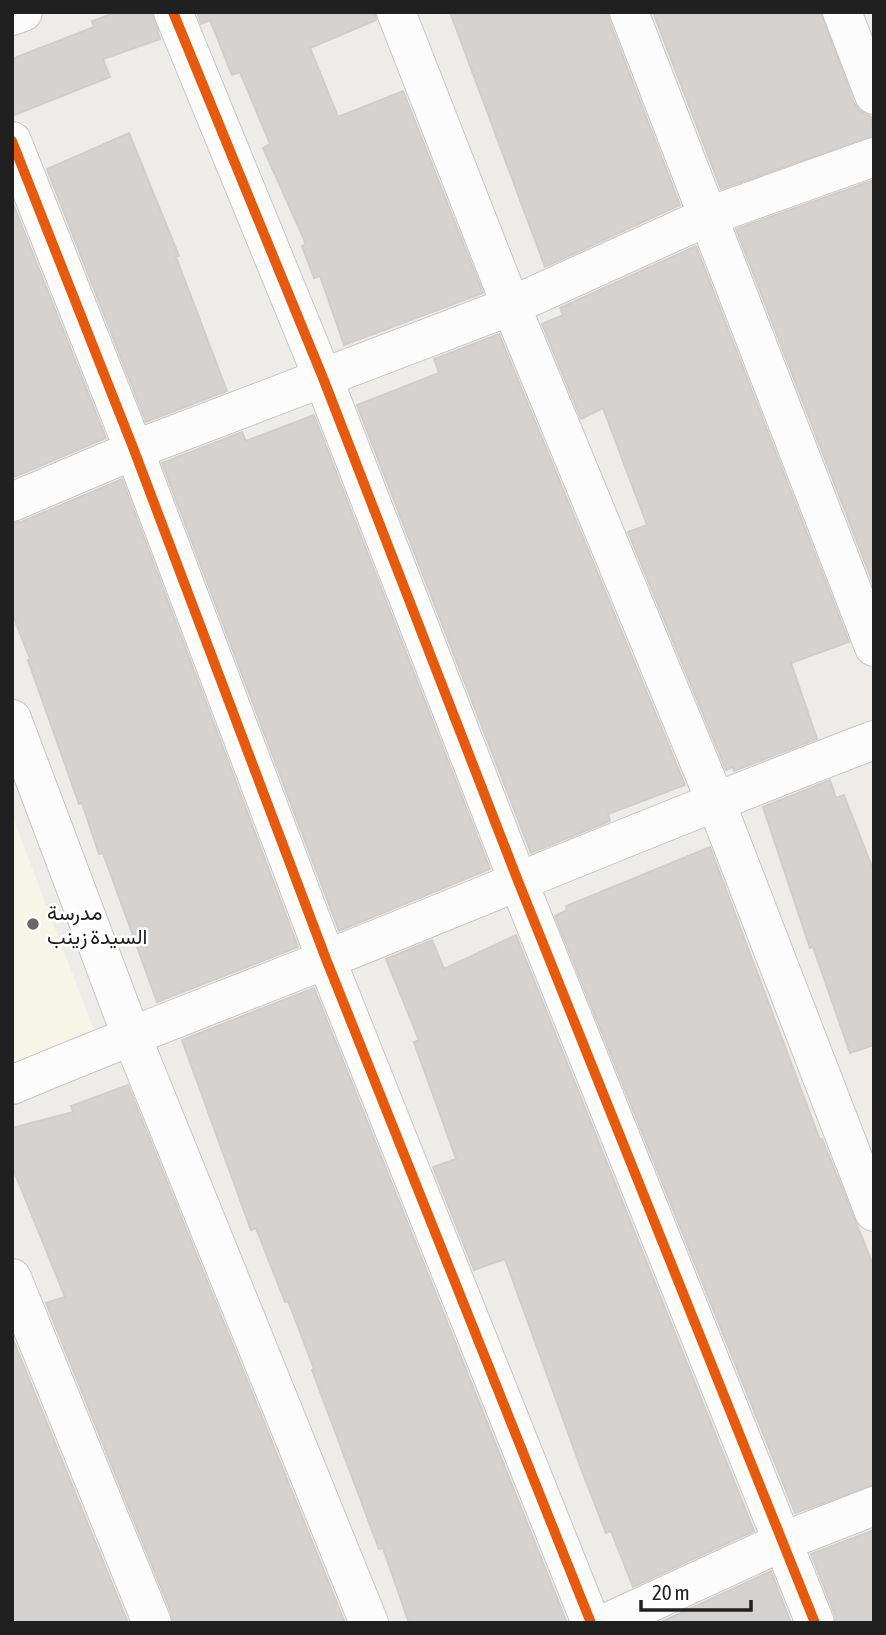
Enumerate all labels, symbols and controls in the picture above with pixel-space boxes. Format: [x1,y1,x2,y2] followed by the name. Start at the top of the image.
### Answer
[47,900,147,950] place label: مدرسة السيدة زينب
[25,916,41,932] marker: مدرسة السيدة زينب
[641,1568,751,1612] scale bar
[652,1580,690,1604] text: 20 m

